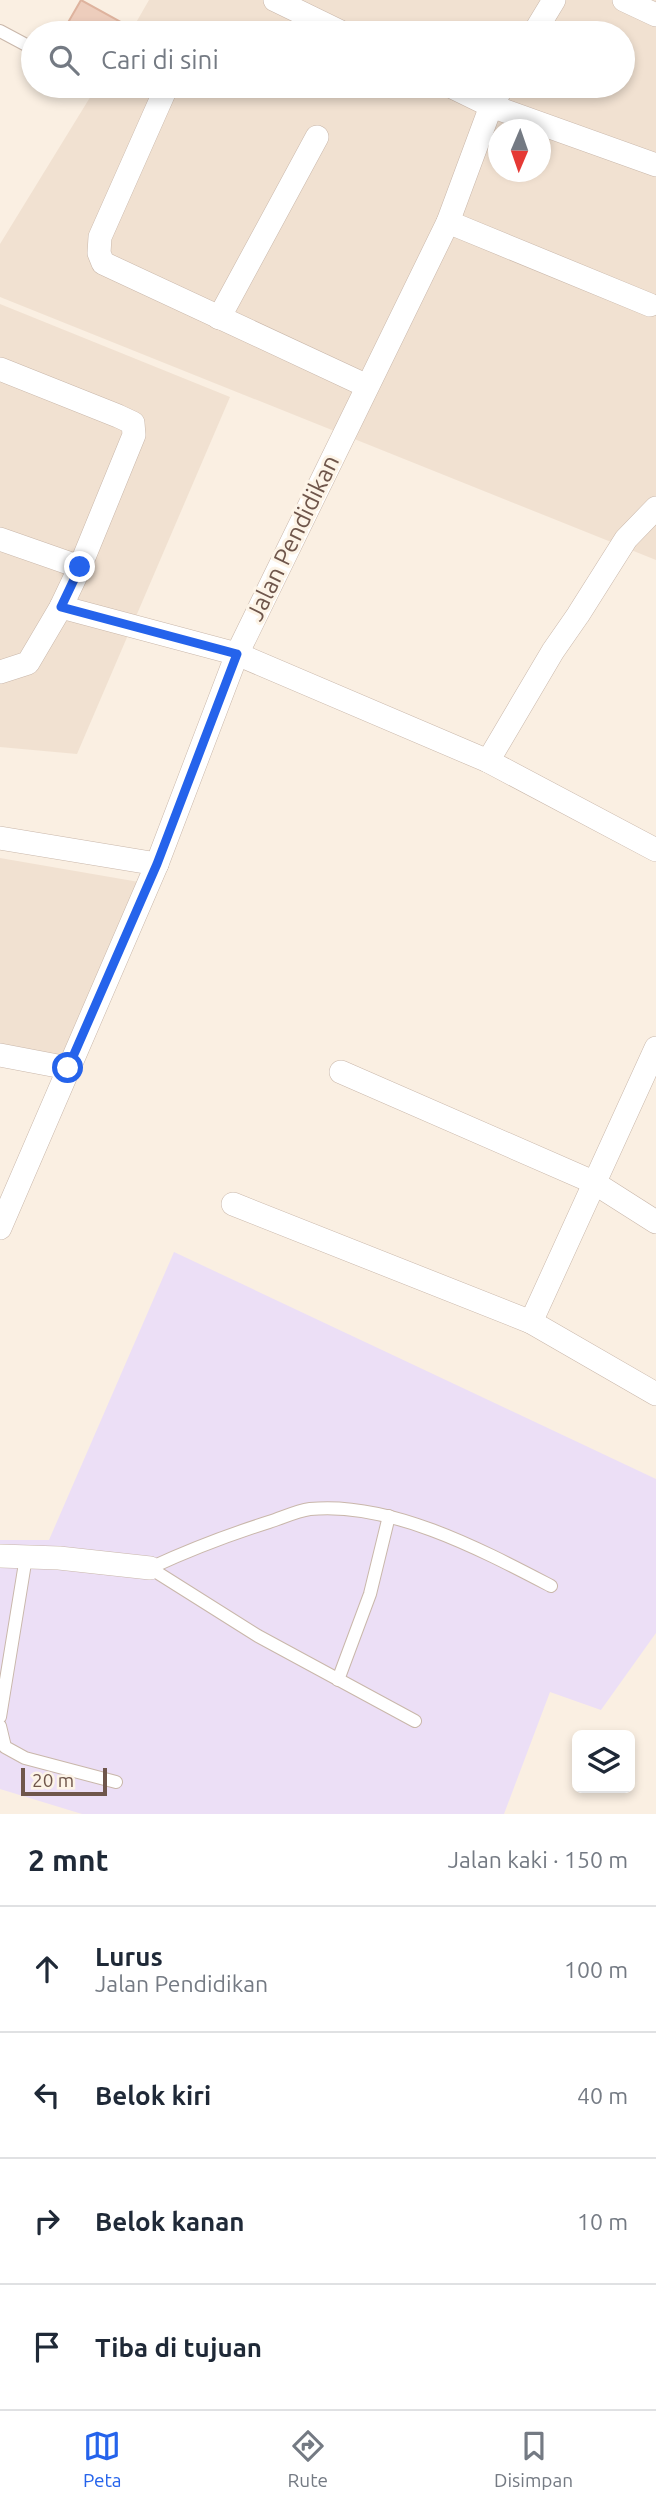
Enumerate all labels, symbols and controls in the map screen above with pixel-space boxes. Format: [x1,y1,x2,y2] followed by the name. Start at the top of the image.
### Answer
[21,21,635,98] search box
[45,41,83,79] icon: search
[101,45,219,74] text: Cari di sini
[488,119,551,182] north arrow
[241,451,344,625] street label: Jalan Pendidikan
[64,551,95,582] route end
[52,1052,83,1083] route start
[572,1730,635,1793] map controls
[572,1730,635,1793] button: layers
[21,1765,107,1797] scale bar
[32,1769,74,1791] text: 20 m
[28,1843,108,1877] text: 2 mnt
[448,1847,628,1872] text: Jalan kaki · 150 m
[95,1942,163,1971] text: Lurus
[28,1950,66,1988] icon: ahead
[564,1957,628,1982] text: 100 m
[95,1971,268,1996] text: Jalan Pendidikan
[28,2076,66,2114] icon: left
[95,2081,211,2110] text: Belok kiri
[577,2083,628,2108] text: 40 m
[28,2202,66,2240] icon: right
[95,2207,245,2236] text: Belok kanan
[577,2209,628,2234] text: 10 m
[28,2328,66,2366] icon: arrive
[95,2333,262,2362] text: Tiba di tujuan
[83,2427,122,2491] tab: Peta
[288,2427,328,2491] tab: Rute
[494,2427,573,2491] tab: Disimpan

